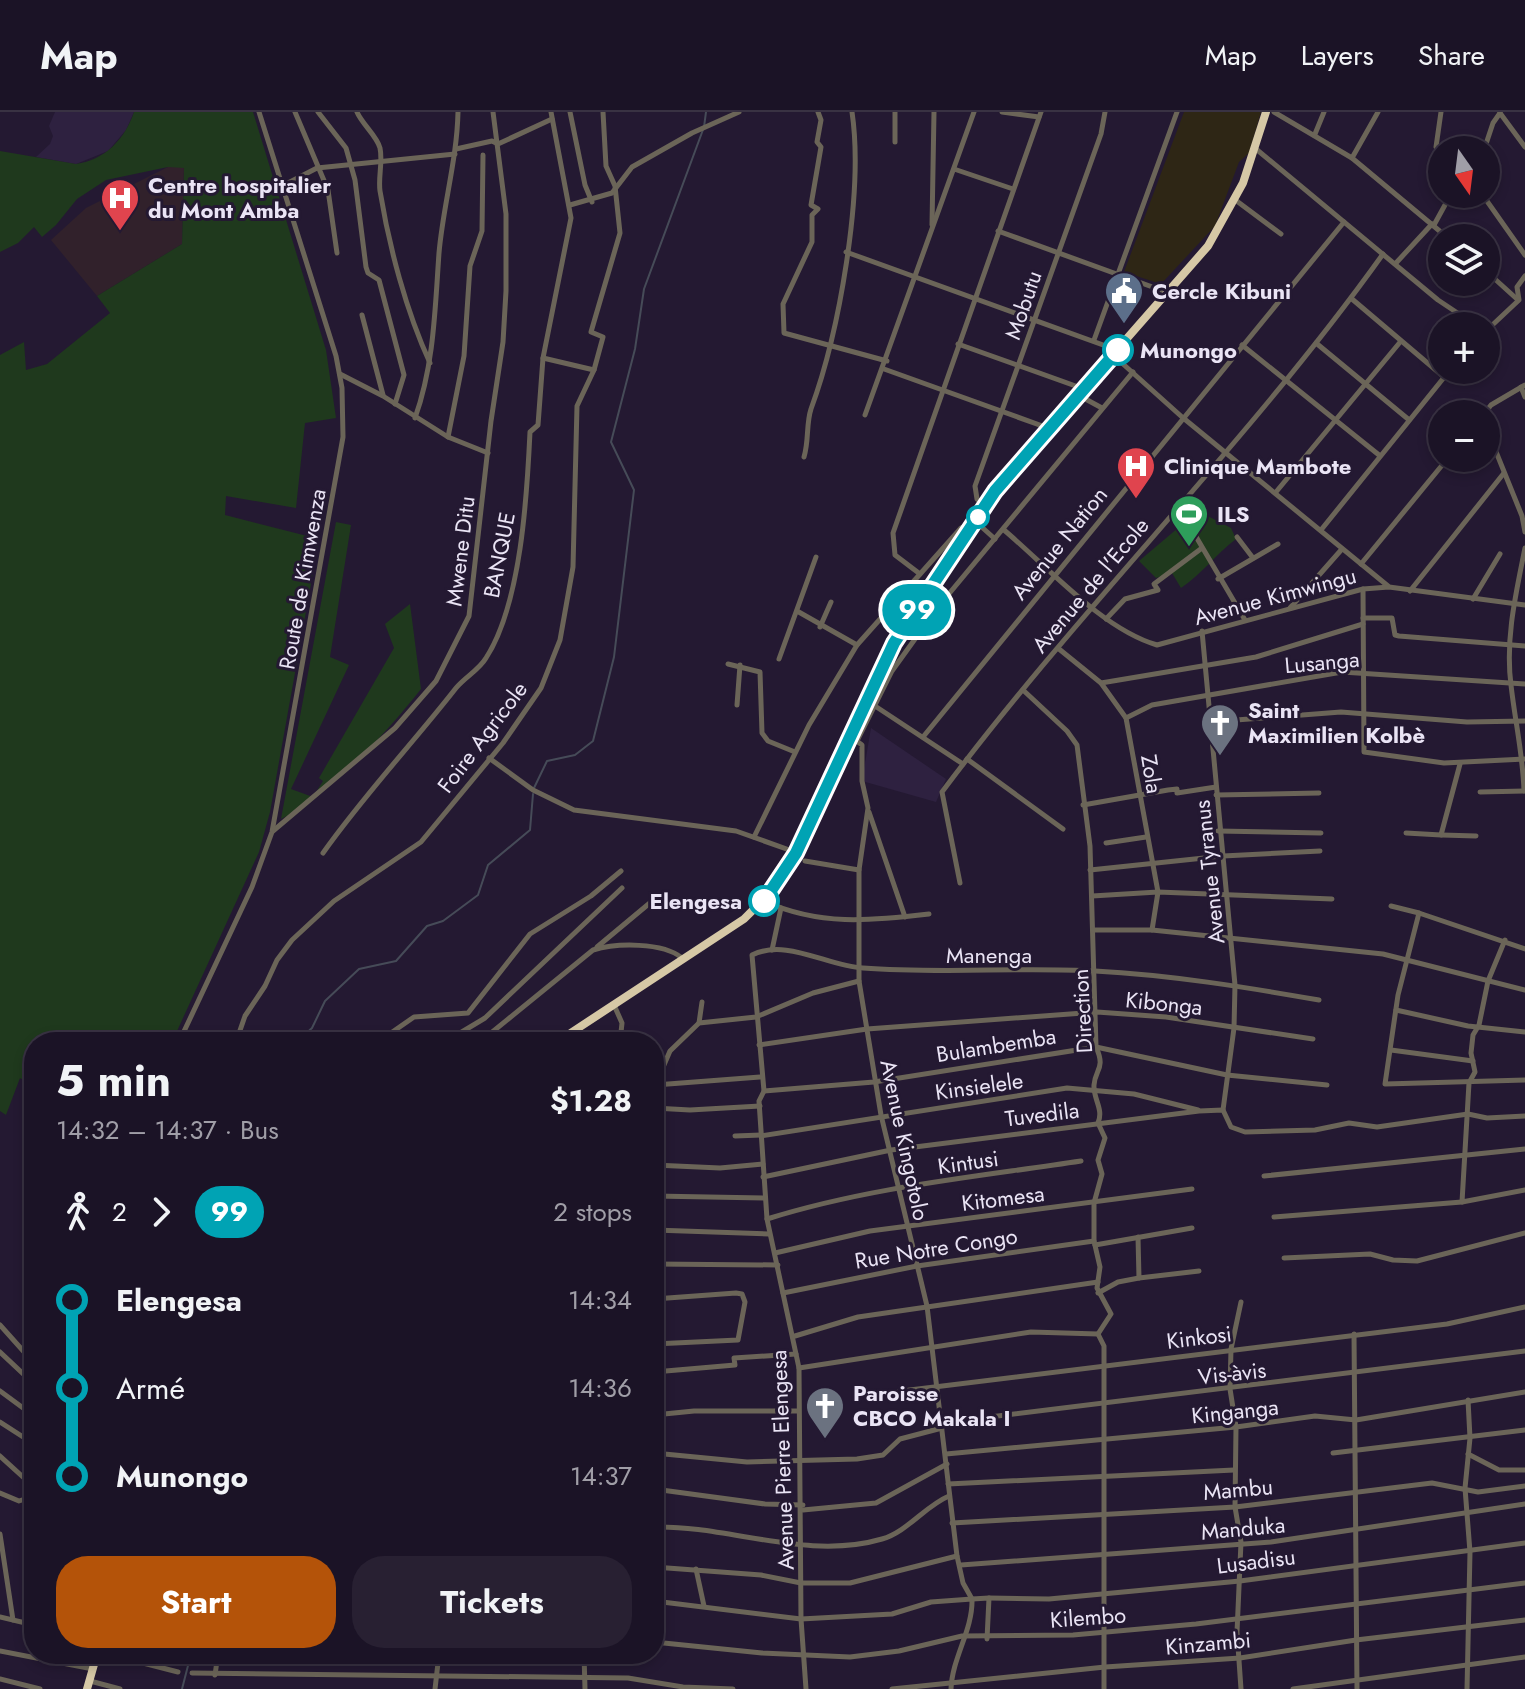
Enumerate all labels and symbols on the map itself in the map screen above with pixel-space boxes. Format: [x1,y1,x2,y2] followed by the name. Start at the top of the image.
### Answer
[1428,136,1500,208] north arrow
[148,169,331,226] place label: Centre hospitalier du Mont Amba
[99,177,141,232] hospital icon: Centre hospitalier du Mont Amba
[996,266,1050,344] street label: Mobutu
[1103,270,1145,325] public building icon: Cercle Kibuni
[1152,275,1291,307] place label: Cercle Kibuni
[1140,334,1237,366] place label: Munongo
[1103,335,1133,365] marker: Munongo
[1115,445,1157,500] hospital icon: Clinique Mambote
[1164,450,1351,482] place label: Clinique Mambote
[1003,480,1115,606] street label: Avenue Nation
[270,486,334,672] street label: Route de Kimwenza
[1168,493,1210,548] sports icon: ILS
[437,494,483,608] street label: Mwene Ditu
[1217,498,1249,530] place label: ILS
[967,506,989,528] unlabelled marker
[475,509,523,601] street label: BANQUE
[1024,510,1156,660] street label: Avenue de l'Ecole
[1190,559,1360,633] street label: Avenue Kimwingu
[881,584,953,636] line badge: 99
[1283,643,1361,681] street label: Lusanga
[429,674,535,800] street label: Foire Agricole
[1248,694,1425,751] place label: Saint Maximilien Kolbè
[1199,702,1241,757] church icon: Saint Maximilien Kolbè
[1133,752,1171,796] street label: Zola
[1186,798,1232,946] street label: Avenue Tyranus
[650,885,742,917] place label: Elengesa
[749,886,779,916] marker: Elengesa
[946,939,1032,971] street label: Manenga
[1064,968,1100,1054] street label: Direction
[1124,983,1204,1023] street label: Kibonga
[934,1020,1058,1070] street label: Bulambemba
[872,1057,938,1223] street label: Avenue Kingotolo
[933,1064,1025,1108] street label: Kinsielele
[1003,1094,1081,1134] street label: Tuvedila
[936,1142,1000,1182] street label: Kintusi
[960,1177,1046,1219] street label: Kitomesa
[852,1219,1020,1277] street label: Rue Notre Congo
[1164,1317,1234,1357] street label: Kinkosi
[762,1349,802,1571] street label: Avenue Pierre Elengesa
[1196,1353,1268,1392] street label: Vis-àvis
[853,1377,1011,1434] place label: Paroisse CBCO Makala I
[804,1385,846,1440] church icon: Paroisse CBCO Makala I
[1190,1391,1280,1431] street label: Kinganga
[1202,1470,1274,1508] street label: Mambu
[1200,1508,1286,1548] street label: Manduka
[1215,1540,1297,1582] street label: Lusadisu
[1049,1598,1127,1636] street label: Kilembo
[1164,1623,1252,1663] street label: Kinzambi

